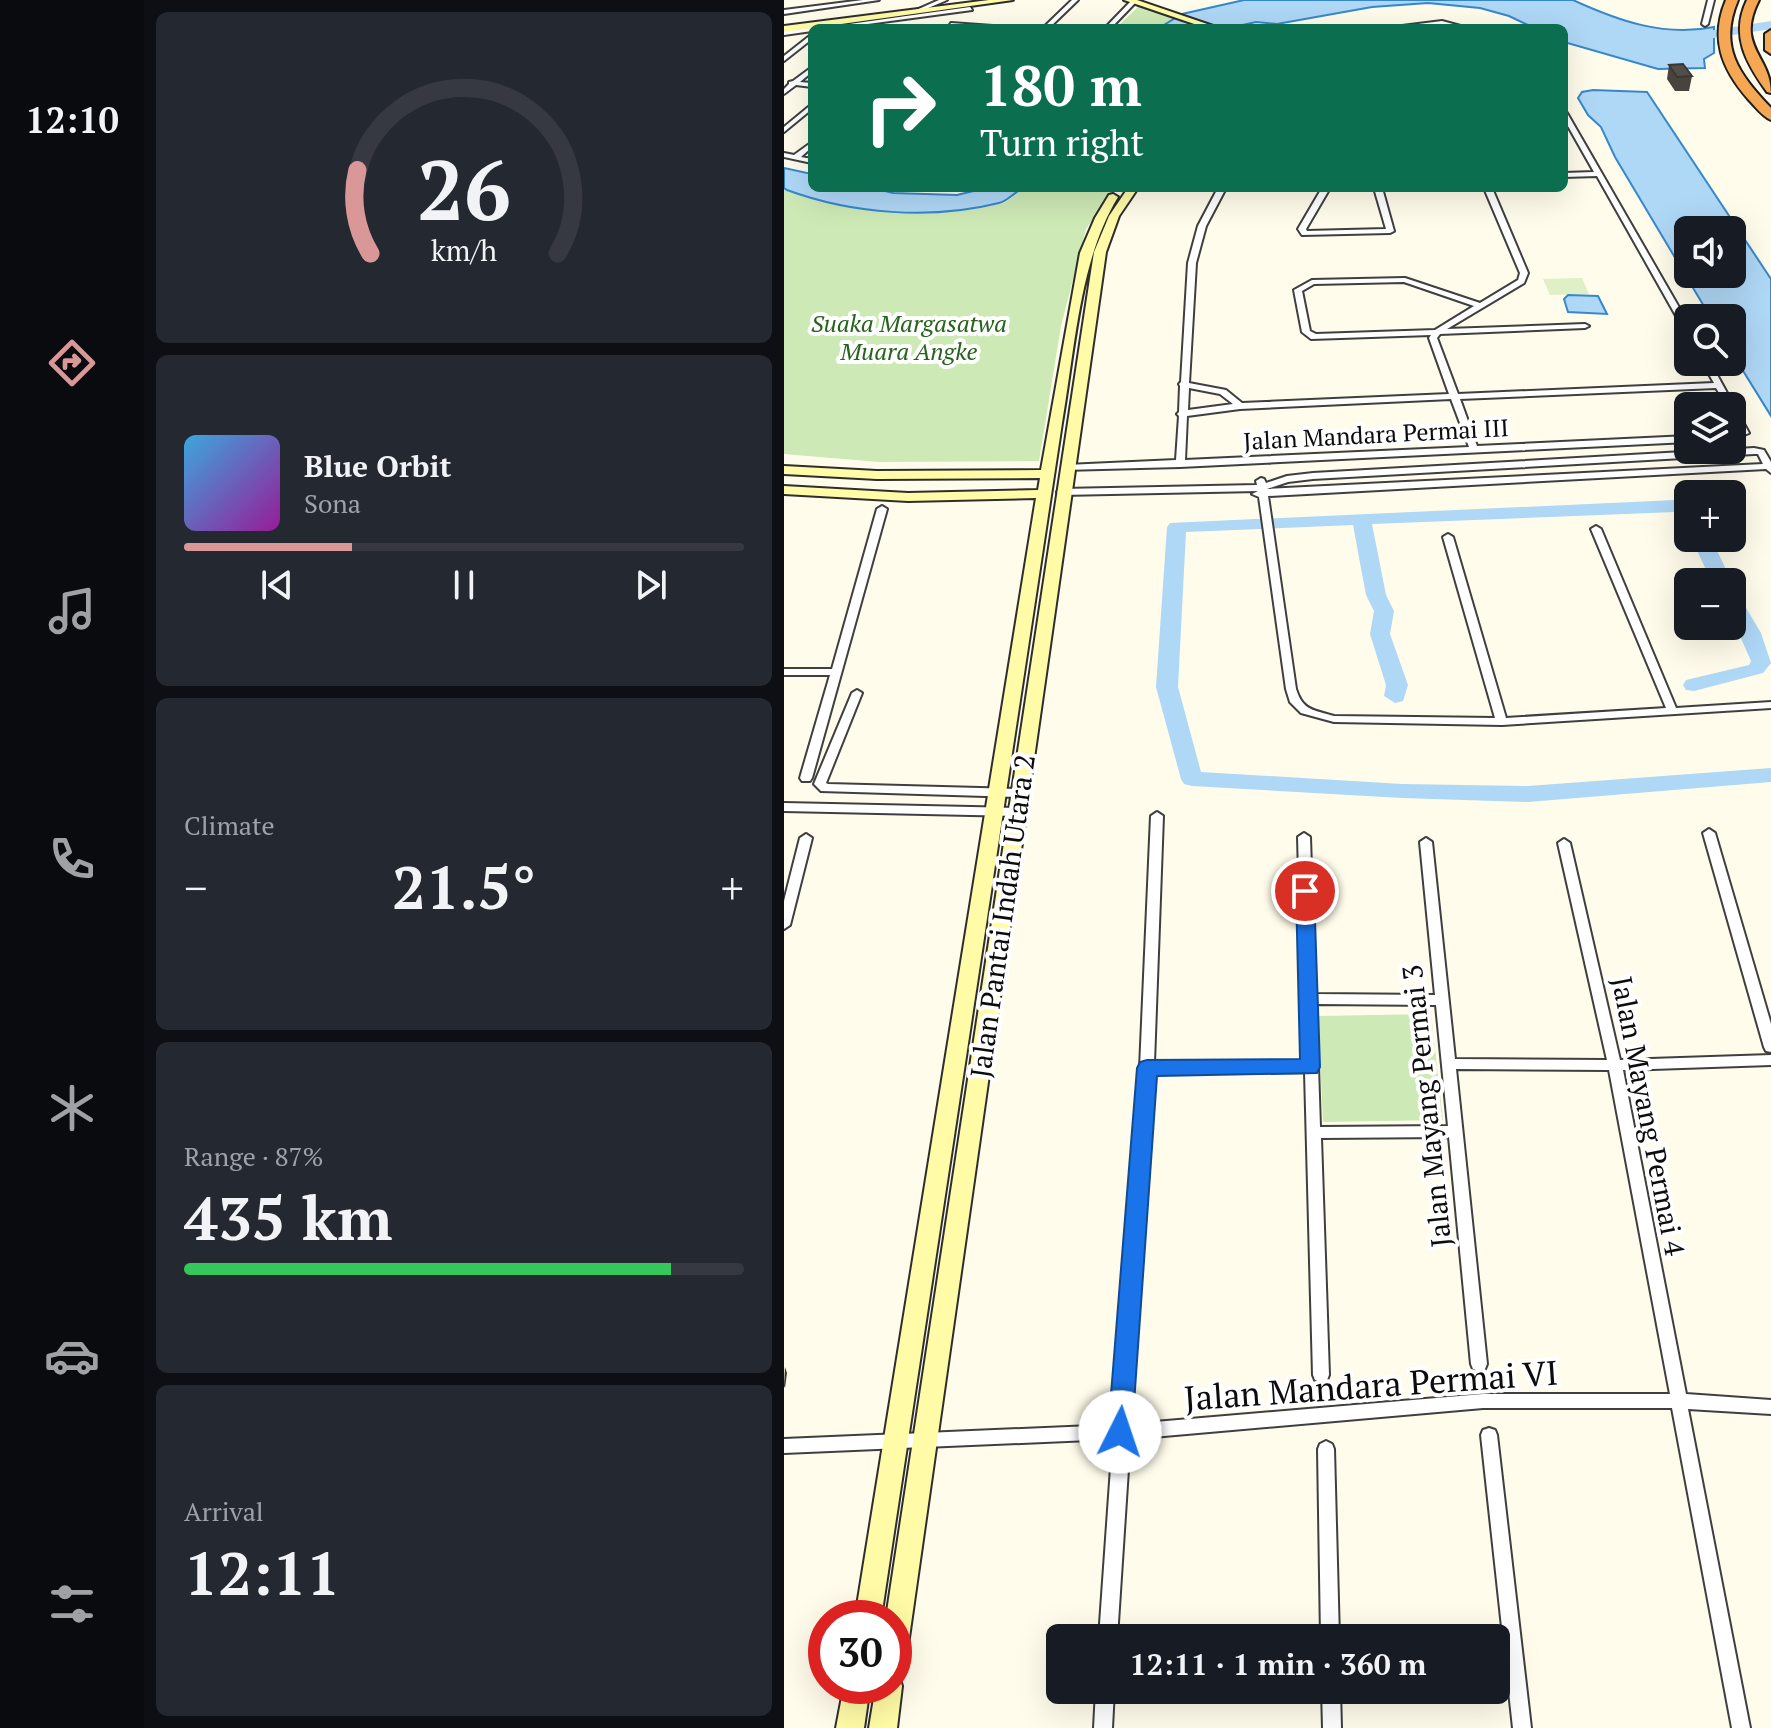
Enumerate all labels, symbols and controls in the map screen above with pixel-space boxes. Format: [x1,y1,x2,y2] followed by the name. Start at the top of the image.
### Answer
[980,48,1142,122] text: 180 m
[848,56,952,160] icon: right
[25,96,119,143] text: 12:10
[980,119,1144,166] text: Turn right
[417,133,511,243] text: 26
[1674,216,1746,640] map controls
[1674,216,1746,288] button: sound
[431,231,497,269] text: km/h
[1674,304,1746,376] button: search
[811,307,1007,367] park label: Suaka Margasatwa Muara Angke
[44,335,100,391] icon: directions
[1674,392,1746,464] button: layers
[1243,411,1509,457] street label: Jalan Mandara Permai III
[304,446,451,486] text: Blue Orbit
[1674,480,1746,552] button: +
[304,486,361,520] text: Sona
[255,563,299,607] icon: previous
[442,563,486,607] icon: pause
[629,563,673,607] icon: next
[1674,568,1746,640] button: −
[44,583,100,639] icon: music
[961,752,1043,1080] street label: Jalan Pantai Indah Utara 2
[184,808,275,842] text: Climate
[44,831,100,887] icon: phone
[392,847,536,926] text: 21.5°
[1271,857,1339,925] pin
[184,858,207,917] text: −
[721,858,744,917] text: +
[1283,869,1327,913] icon: arrive
[1393,963,1459,1249] street label: Jalan Mayang Permai 3
[1604,973,1694,1259] street label: Jalan Mayang Permai 4
[44,1080,100,1136] icon: climate
[184,1139,323,1173] text: Range · 87%
[184,1178,392,1257] text: 435 km
[44,1328,100,1384] icon: car
[1183,1349,1559,1421] street label: Jalan Mandara Permai VI
[1078,1390,1162,1474] position arrow
[184,1494,264,1528] text: Arrival
[184,1533,340,1612] text: 12:11
[44,1576,100,1632] icon: filters
[808,1600,912,1704] speed limit sign: 30
[1130,1644,1426,1684] text: 12:11 · 1 min · 360 m

